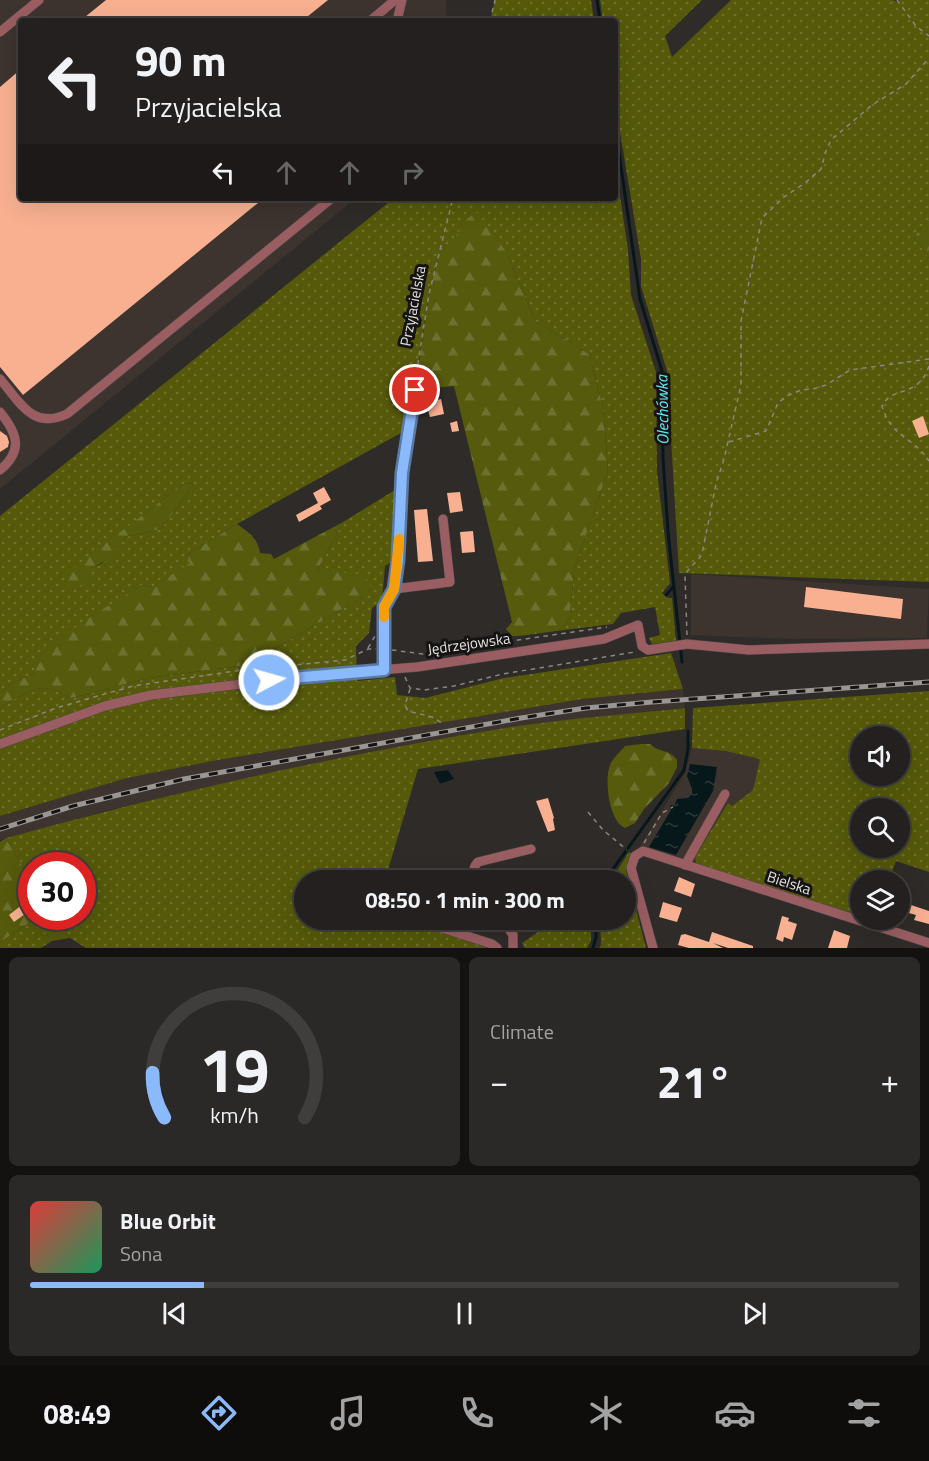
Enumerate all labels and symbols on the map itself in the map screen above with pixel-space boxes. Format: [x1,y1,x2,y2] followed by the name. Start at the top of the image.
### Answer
[393,263,432,348] street label: Przyjacielska
[389,364,440,415] pin
[649,374,675,445] water label: Olechówka
[426,626,512,661] street label: Jędrzejowska
[237,648,301,712] position arrow
[18,852,96,930] speed limit sign: 30
[764,865,815,901] street label: Bielska

